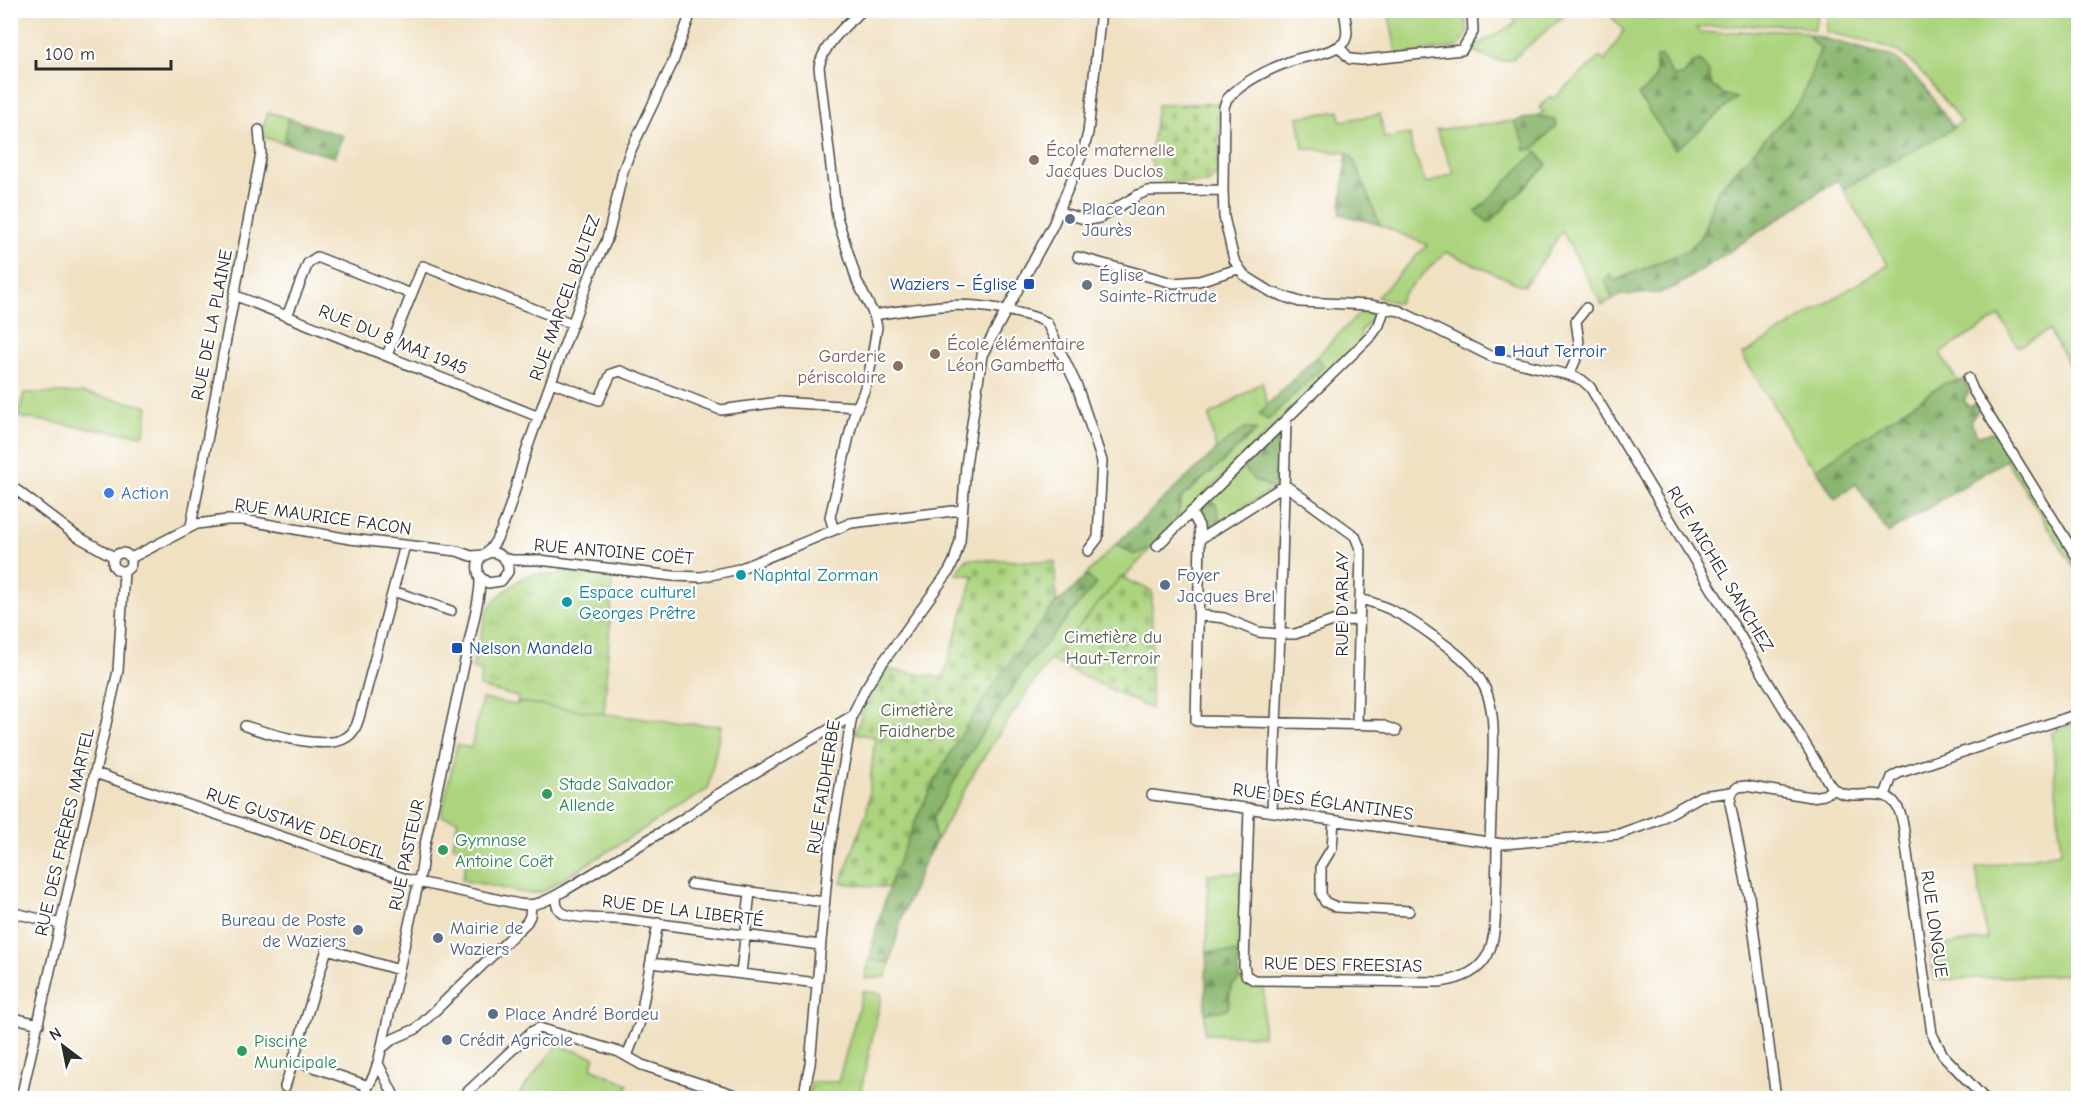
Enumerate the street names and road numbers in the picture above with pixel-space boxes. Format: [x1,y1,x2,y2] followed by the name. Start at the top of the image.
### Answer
[525,212,605,384] street label: RUE MARCEL BULTEZ
[187,248,237,402] street label: RUE DE LA PLAINE
[315,301,471,379] street label: RUE DU 8 MAI 1945
[1662,482,1778,656] street label: RUE MICHEL SANCHEZ
[233,494,413,540] street label: RUE MAURICE FACON
[533,535,695,570] street label: RUE ANTOINE COËT
[1332,551,1353,657] street label: RUE D'ARLAY
[803,718,845,856] street label: RUE FAIDHERBE
[30,726,99,938] street label: RUE DES FRÈRES MARTEL
[1231,778,1415,825] street label: RUE DES ÉGLANTINES
[203,783,389,865] street label: RUE GUSTAVE DELOEIL
[385,797,429,913] street label: RUE PASTEUR
[1916,869,1952,979] street label: RUE LONGUE
[601,890,765,931] street label: RUE DE LA LIBERTÉ
[1264,953,1422,977] street label: RUE DES FREESIAS

